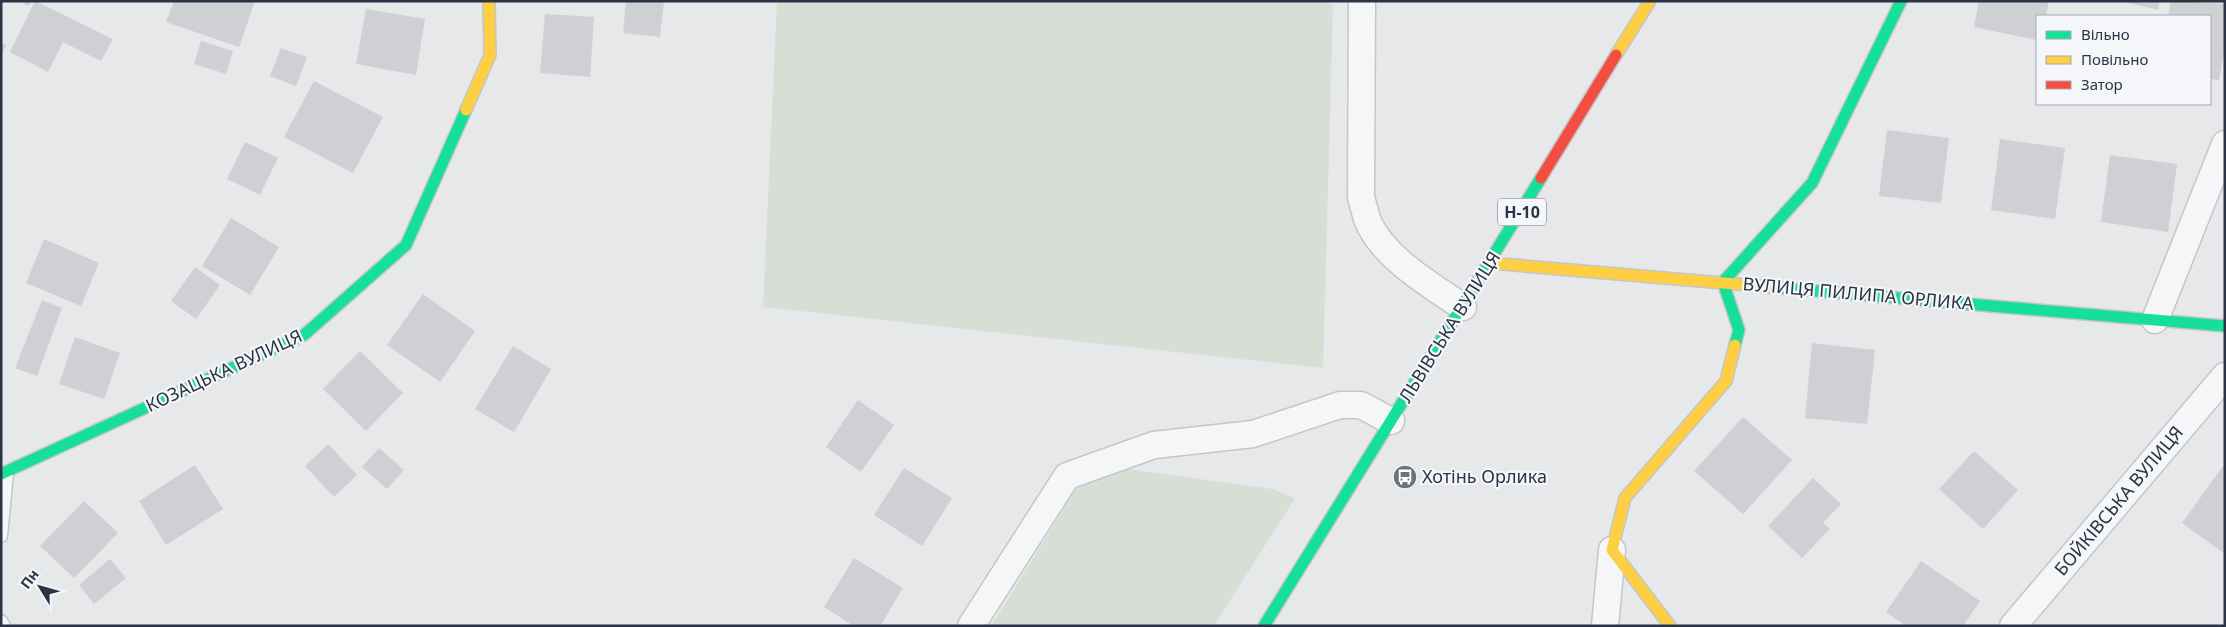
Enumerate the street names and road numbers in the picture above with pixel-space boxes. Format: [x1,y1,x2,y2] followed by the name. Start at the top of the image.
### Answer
[1498,198,1546,226] road number: Н-10
[1393,246,1505,407] street label: ЛЬВІВСЬКА ВУЛИЦЯ
[1742,271,1975,315] street label: ВУЛИЦЯ ПИЛИПА ОРЛИКА
[141,323,306,417] street label: КОЗАЦЬКА ВУЛИЦЯ
[2048,420,2188,580] street label: БОЙКІВСЬКА ВУЛИЦЯ

